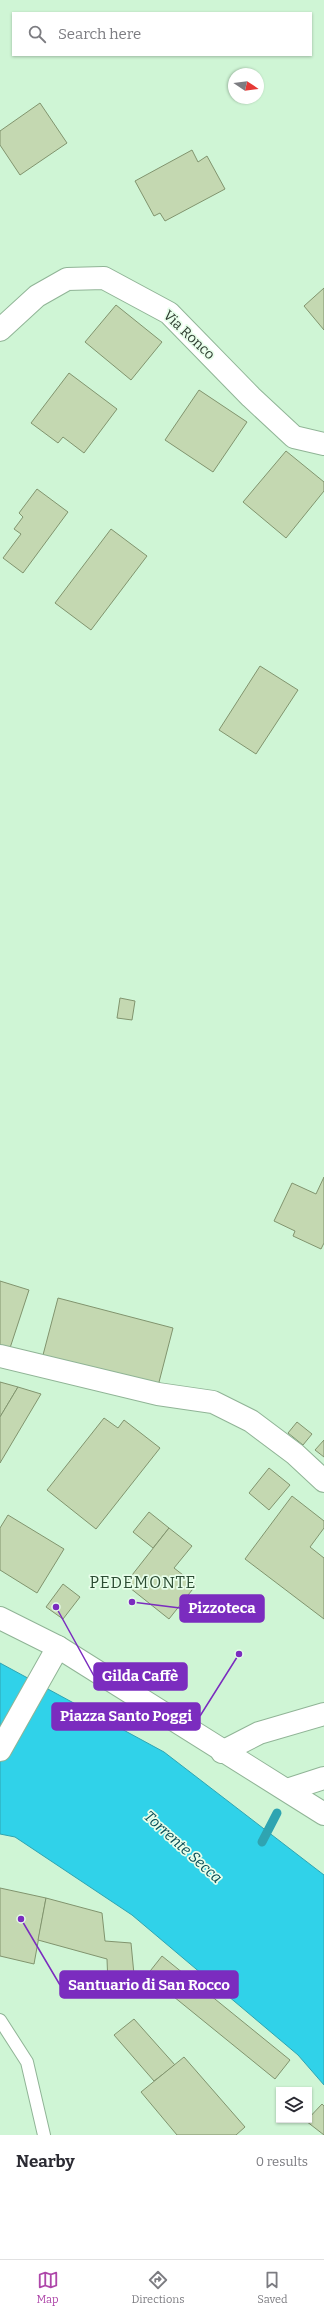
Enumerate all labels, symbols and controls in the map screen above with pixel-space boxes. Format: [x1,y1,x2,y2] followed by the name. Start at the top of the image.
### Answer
[12,12,312,56] search box
[26,23,48,45] icon: search
[58,25,141,43] text: Search here
[228,68,264,104] north arrow
[160,307,218,363] street label: Via Ronco
[90,1573,196,1592] district label: PEDEMONTE
[180,1595,264,1622] callout: Pizzoteca
[188,1599,256,1617] text: Pizzoteca
[94,1663,187,1690] callout: Gilda Caffè
[102,1667,178,1685] text: Gilda Caffè
[52,1703,200,1730] callout: Piazza Santo Poggi
[60,1707,192,1725] text: Piazza Santo Poggi
[140,1807,226,1887] water label: Torrente Secca
[60,1971,238,1998] callout: Santuario di San Rocco
[68,1976,230,1994] text: Santuario di San Rocco
[276,2087,312,2123] map controls
[276,2087,312,2123] button: layers
[16,2151,75,2172] text: Nearby
[256,2154,308,2169] text: 0 results
[36,2269,59,2306] tab: Map
[132,2269,184,2306] tab: Directions
[257,2269,288,2306] tab: Saved

